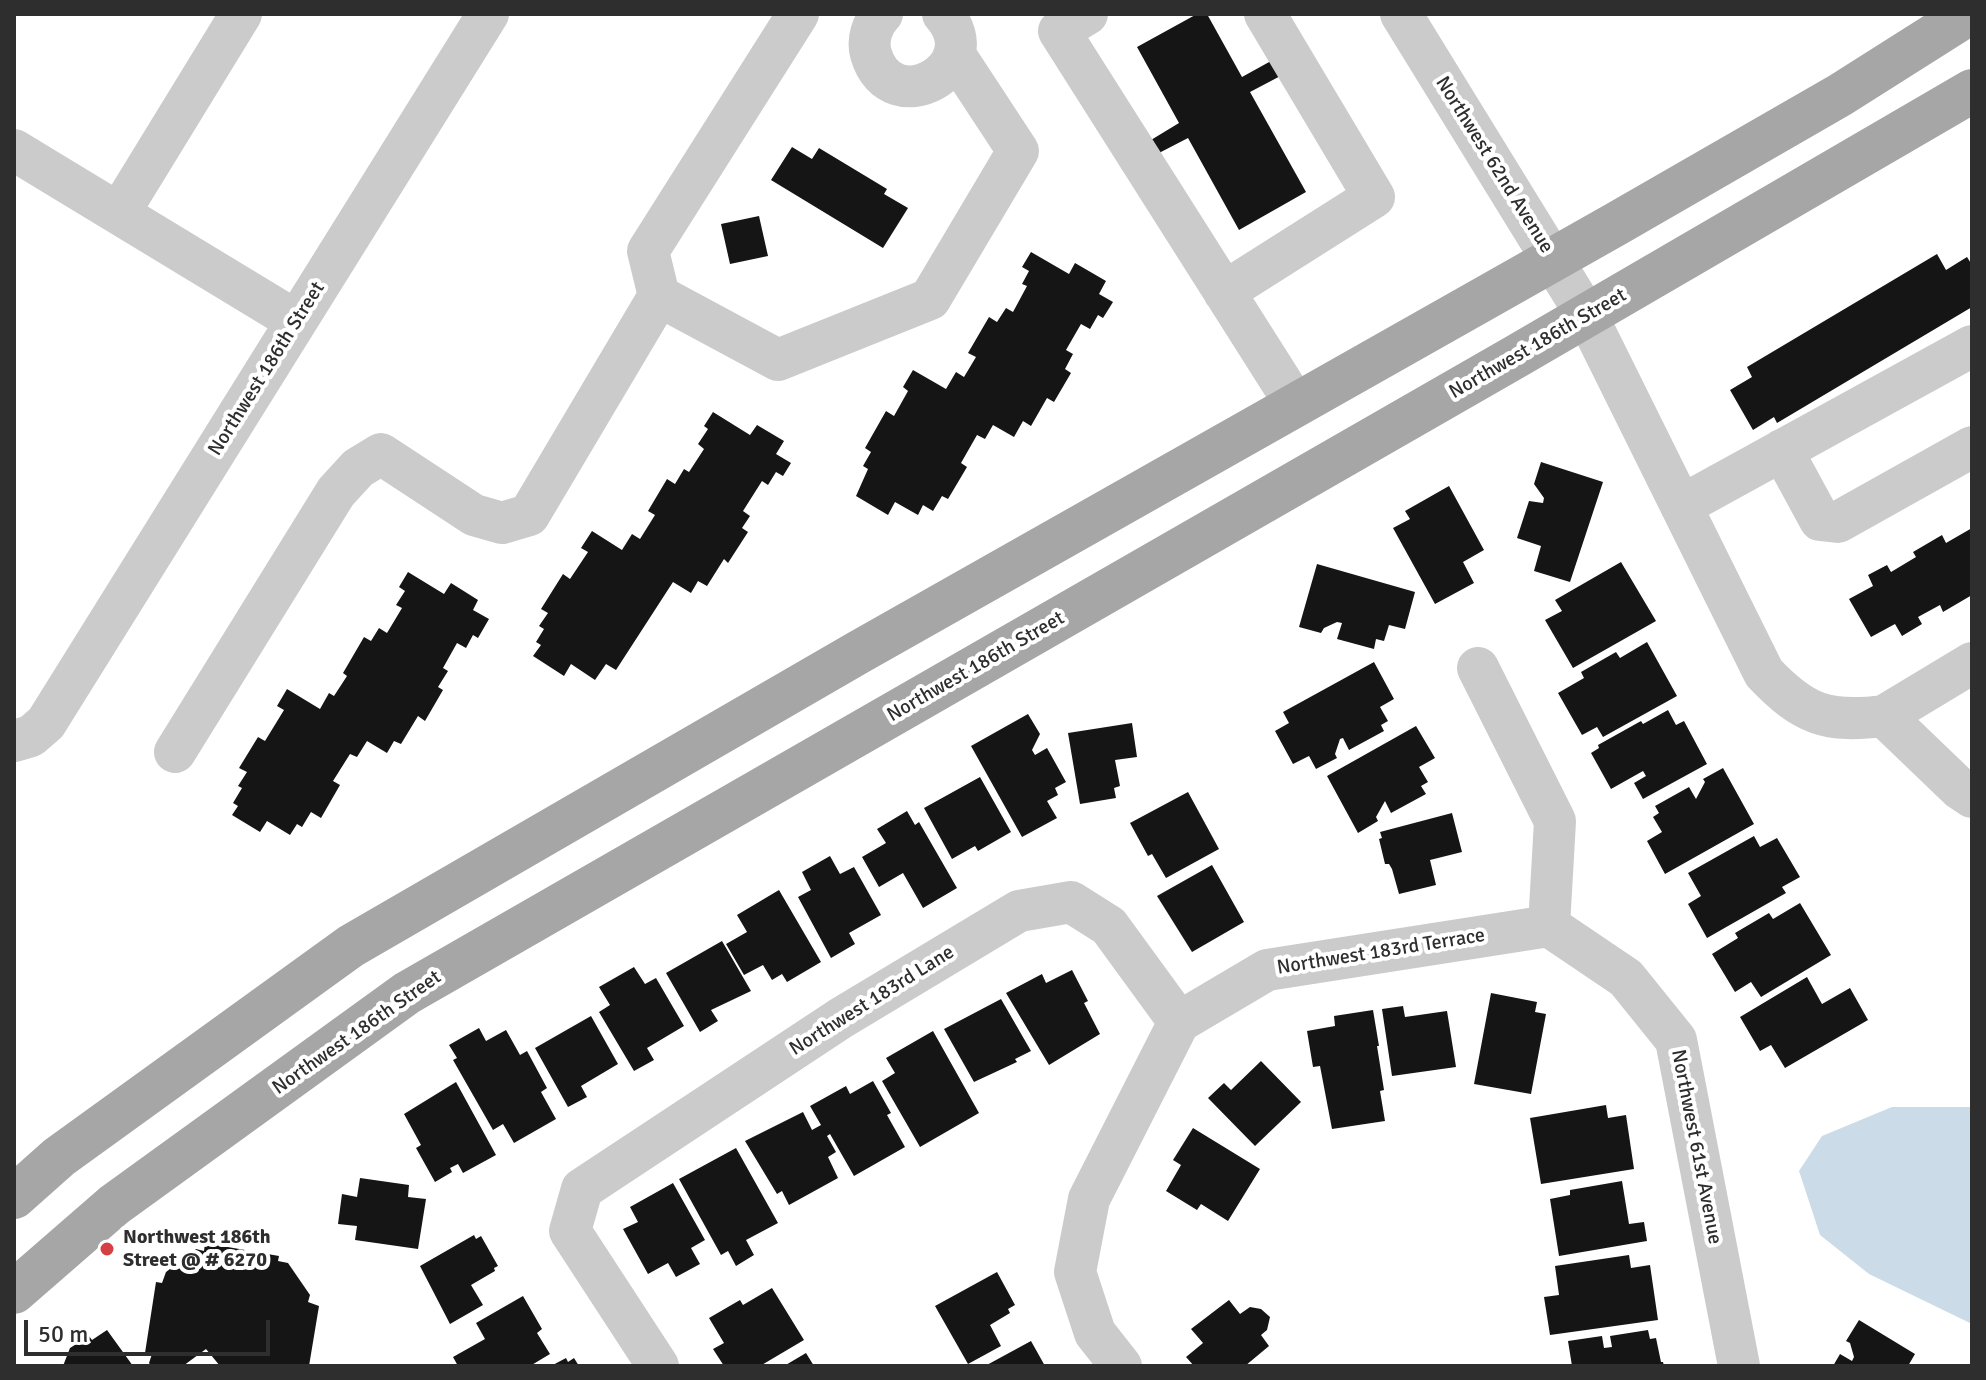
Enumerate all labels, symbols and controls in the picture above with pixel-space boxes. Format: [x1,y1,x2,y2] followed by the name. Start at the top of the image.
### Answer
[1430,72,1558,258] street label: Northwest 62nd Avenue
[204,278,330,460] street label: Northwest 186th Street
[1445,283,1631,405] street label: Northwest 186th Street
[883,606,1069,728] street label: Northwest 186th Street
[1275,924,1487,980] street label: Northwest 183rd Terrace
[785,941,959,1061] street label: Northwest 183rd Lane
[268,966,446,1100] street label: Northwest 186th Street
[1665,1048,1727,1246] street label: Northwest 61st Avenue
[123,1226,271,1273] place label: Northwest 186th Street @ # 6270
[98,1240,116,1258] marker: Northwest 186th Street @ # 6270
[28,1304,274,1354] scale bar
[38,1319,88,1349] text: 50 m

